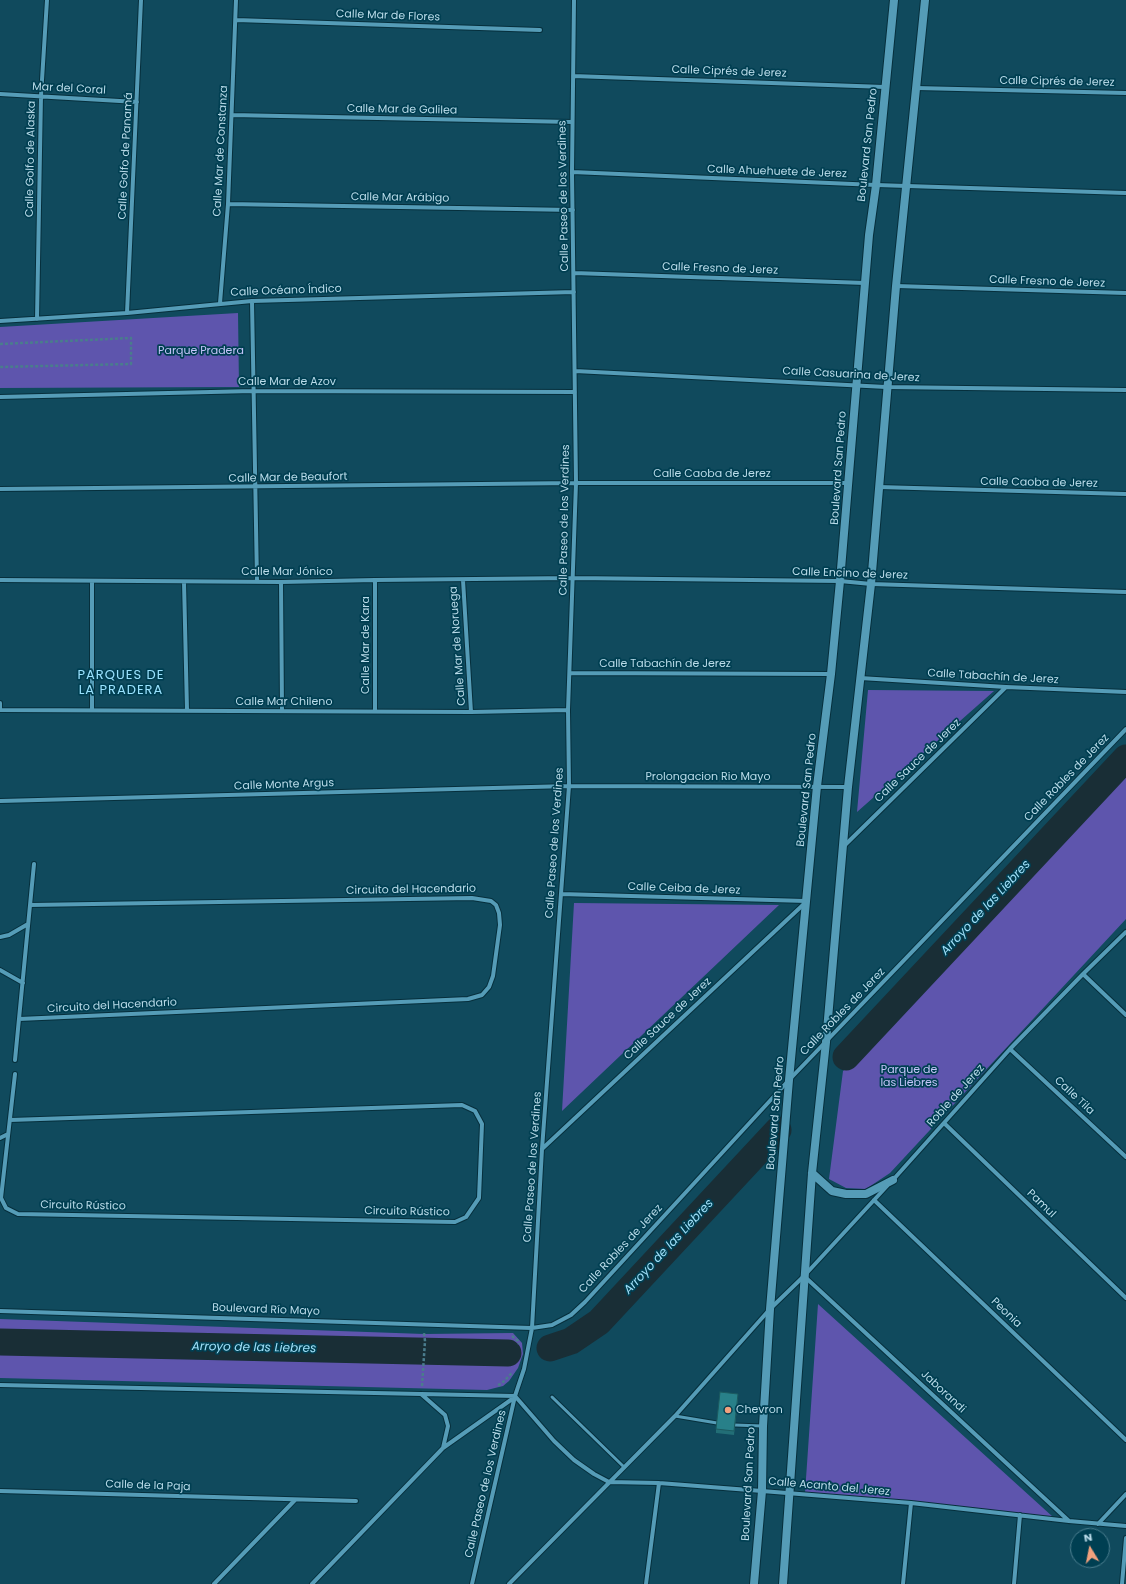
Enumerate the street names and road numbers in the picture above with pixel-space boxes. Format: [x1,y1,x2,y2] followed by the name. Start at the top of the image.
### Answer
[336,8,440,24] street label: Calle Mar de Flores
[671,63,787,81] street label: Calle Ciprés de Jerez
[999,74,1115,90] street label: Calle Ciprés de Jerez
[32,80,106,98] street label: Mar del Coral
[211,85,231,217] street label: Calle Mar de Constanza
[855,88,881,202] street label: Boulevard San Pedro
[116,92,136,220] street label: Calle Golfo de Panamá
[23,101,39,217] street label: Calle Golfo de Alaska
[347,102,457,118] street label: Calle Mar de Galilea
[556,120,572,272] street label: Calle Paseo de los Verdines
[707,163,847,181] street label: Calle Ahuehuete de Jerez
[351,191,449,205] street label: Calle Mar Arábigo
[662,260,778,278] street label: Calle Fresno de Jerez
[989,273,1105,291] street label: Calle Fresno de Jerez
[230,282,342,300] street label: Calle Océano Índico
[782,365,920,385] street label: Calle Casuarina de Jerez
[238,375,336,389] street label: Calle Mar de Azov
[828,411,850,525] street label: Boulevard San Pedro
[557,444,573,596] street label: Calle Paseo de los Verdines
[653,467,771,481] street label: Calle Caoba de Jerez
[228,470,348,486] street label: Calle Mar de Beaufort
[980,475,1098,491] street label: Calle Caoba de Jerez
[241,565,333,579] street label: Calle Mar Jónico
[792,565,908,583] street label: Calle Encino de Jerez
[447,586,469,706] street label: Calle Mar de Noruega
[359,596,373,694] street label: Calle Mar de Kara
[599,657,731,671] street label: Calle Tabachín de Jerez
[927,667,1059,687] street label: Calle Tabachín de Jerez
[236,695,332,709] street label: Calle Mar Chileno
[872,717,964,805] street label: Calle Sauce de Jerez
[1022,732,1112,824] street label: Calle Robles de Jerez
[794,733,820,847] street label: Boulevard San Pedro
[543,767,567,919] street label: Calle Paseo de los Verdines
[645,770,771,784] street label: Prolongacion Rio Mayo
[234,777,334,793] street label: Calle Monte Argus
[627,880,741,898] street label: Calle Ceiba de Jerez
[346,882,476,898] street label: Circuito del Hacendario
[798,966,888,1058] street label: Calle Robles de Jerez
[622,975,714,1063] street label: Calle Sauce de Jerez
[47,996,177,1016] street label: Circuito del Hacendario
[764,1056,788,1170] street label: Boulevard San Pedro
[925,1062,987,1130] street label: Roble de Jerez
[1051,1074,1097,1118] street label: Calle Tila
[521,1091,545,1243] street label: Calle Paseo de los Verdines
[1024,1187,1058,1221] street label: Pamul
[40,1199,126,1213] street label: Circuito Rústico
[577,1202,665,1296] street label: Calle Robles de Jerez
[364,1205,450,1219] street label: Circuito Rústico
[988,1295,1024,1331] street label: Peonia
[212,1302,320,1318] street label: Boulevard Río Mayo
[918,1368,968,1416] street label: Jaborandi
[463,1409,509,1559] street label: Calle Paseo de los Verdines
[739,1427,759,1541] street label: Boulevard San Pedro
[768,1475,890,1499] street label: Calle Acanto del Jerez
[105,1478,191,1494] street label: Calle de la Paja

